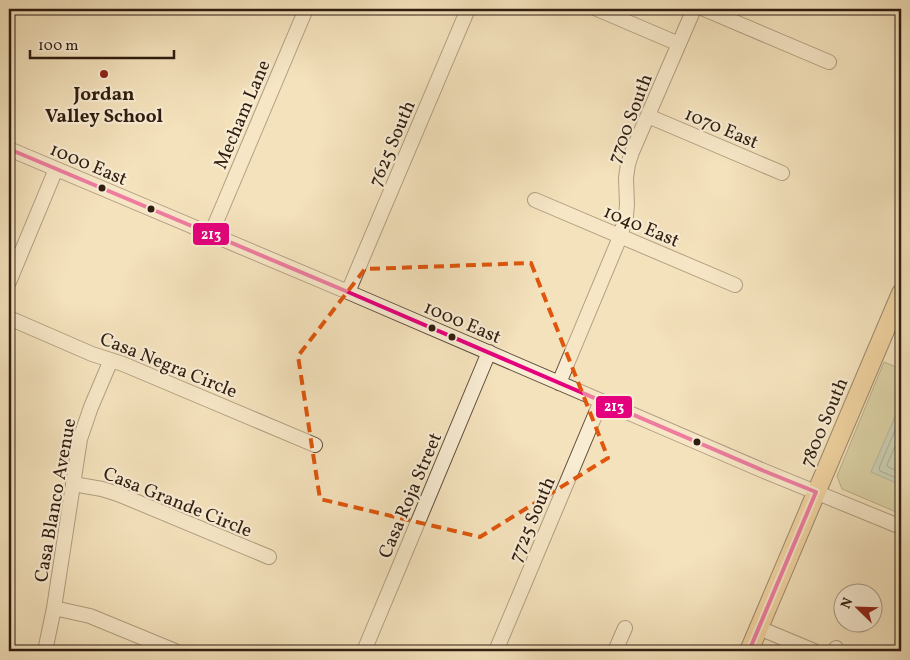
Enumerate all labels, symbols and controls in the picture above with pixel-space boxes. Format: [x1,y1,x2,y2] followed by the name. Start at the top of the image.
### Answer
[30,28,174,60] scale bar
[38,36,78,57] text: 100 m
[208,56,278,173] street label: Mecham Lane
[98,68,110,80] marker: Jordan Valley School
[602,70,660,167] street label: 7700 South
[45,82,163,130] place label: Jordan Valley School
[363,97,423,191] street label: 7625 South
[680,102,763,156] street label: 1070 East
[45,137,131,193] street label: 1000 East
[97,183,107,193] unlabelled marker
[599,199,684,255] street label: 1040 East
[146,204,156,214] unlabelled marker
[192,222,230,246] line badge: 213
[201,226,221,245] text: 213
[419,295,505,351] street label: 1000 East
[427,323,437,333] unlabelled marker
[96,326,241,405] street label: Casa Negra Circle
[447,332,457,342] unlabelled marker
[794,374,855,471] street label: 7800 South
[595,395,633,419] line badge: 213
[604,398,624,417] text: 213
[29,416,83,584] street label: Casa Blanco Avenue
[373,429,449,563] street label: Casa Roja Street
[692,437,702,447] unlabelled marker
[99,461,255,545] street label: Casa Grande Circle
[503,473,562,567] street label: 7725 South
[832,582,882,632] north arrow
[837,595,858,612] text: N

